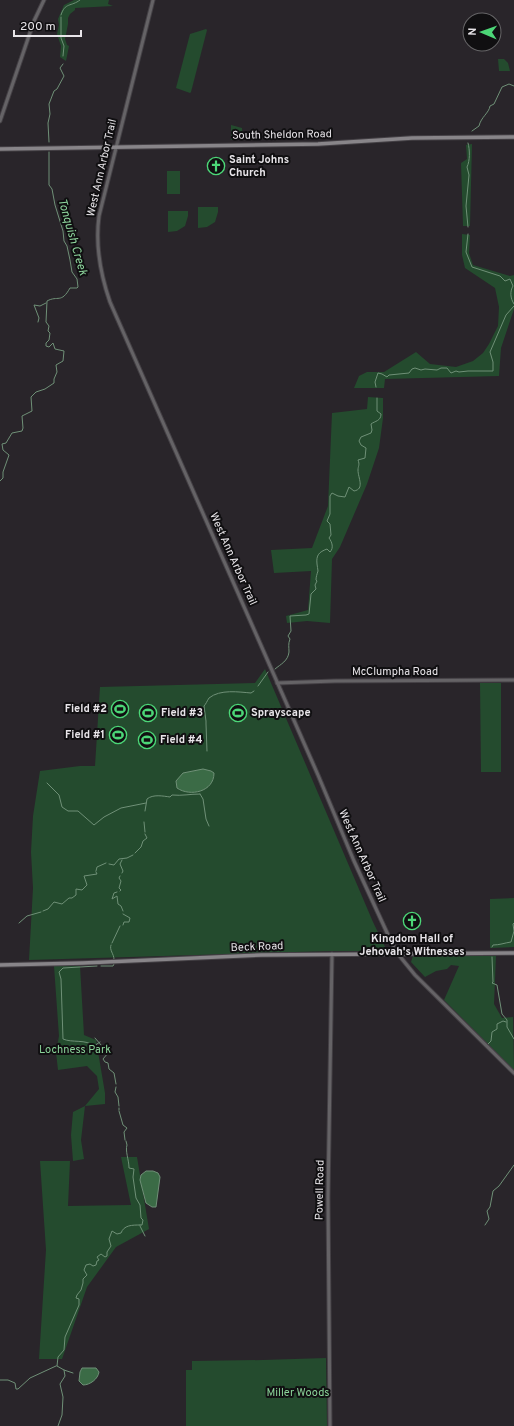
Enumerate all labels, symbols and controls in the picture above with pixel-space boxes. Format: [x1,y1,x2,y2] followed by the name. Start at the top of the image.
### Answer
[14,12,81,38] scale bar
[462,12,502,52] north arrow
[20,19,56,35] text: 200 m
[466,27,480,36] text: N
[84,118,120,218] street label: West Ann Arbor Trail
[232,127,332,143] street label: South Sheldon Road
[229,153,289,180] place label: Saint Johns Church
[206,156,226,176] church icon: Saint Johns Church
[53,197,91,278] water label: Tonquish Creek
[206,511,260,607] street label: West Ann Arbor Trail
[352,665,438,679] street label: McClumpha Road
[110,699,130,719] sports icon: Field #2
[65,702,107,716] place label: Field #2
[138,703,158,723] sports icon: Field #3
[228,703,248,723] sports icon: Sprayscape
[161,706,203,720] place label: Field #3
[251,706,311,720] place label: Sprayscape
[108,725,128,745] sports icon: Field #1
[65,728,105,742] place label: Field #1
[137,730,157,750] sports icon: Field #4
[160,733,203,747] place label: Field #4
[335,808,389,904] street label: West Ann Arbor Trail
[402,911,422,931] church icon: Kingdom Hall of Jehovah's Witnesses
[359,932,465,959] place label: Kingdom Hall of Jehovah's Witnesses
[230,939,284,955] street label: Beck Road
[39,1043,111,1057] park label: Lochness Park
[312,1160,328,1220] street label: Powell Road
[266,1386,330,1400] park label: Miller Woods

